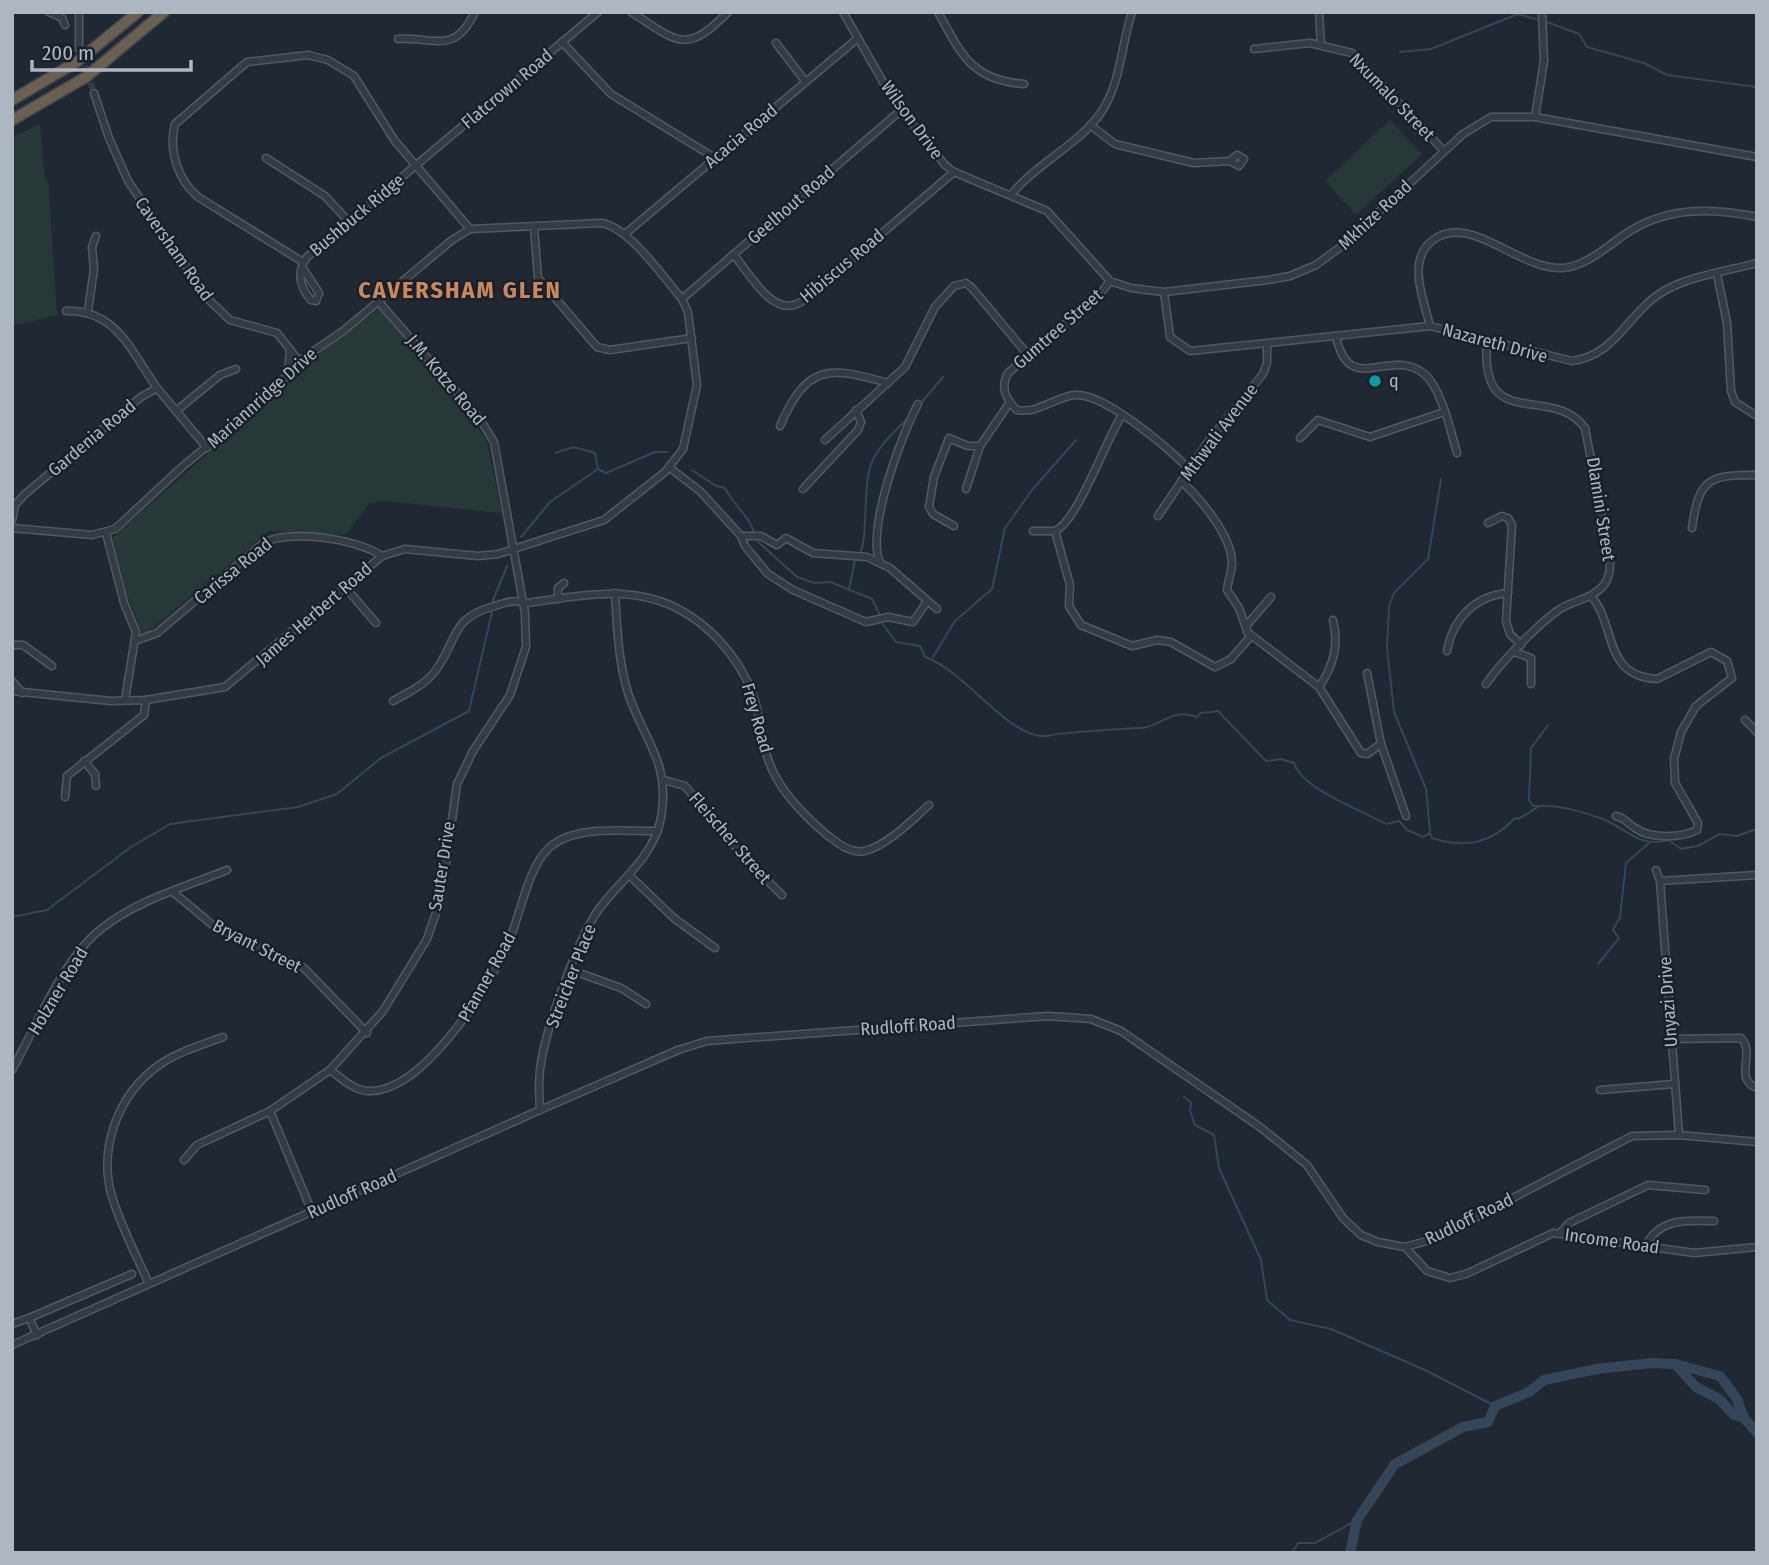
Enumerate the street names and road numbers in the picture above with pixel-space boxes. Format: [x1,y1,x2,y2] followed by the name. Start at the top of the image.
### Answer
[457,44,557,134] street label: Flatcrown Road
[1345,49,1439,145] street label: Nxumalo Street
[876,76,948,164] street label: Wilson Drive
[700,99,782,173] street label: Acacia Road
[743,161,839,249] street label: Geelhout Road
[305,169,409,261] street label: Bushbuck Ridge
[1334,175,1416,255] street label: Mkhize Road
[130,193,218,305] street label: Caversham Road
[795,224,889,308] street label: Hibiscus Road
[1009,284,1107,374] street label: Gumtree Street
[1440,318,1550,368] street label: Nazareth Drive
[402,330,490,430] street label: J.M. Kotze Road
[203,343,321,453] street label: Mariannridge Drive
[1175,379,1263,485] street label: Mthwali Avenue
[44,395,140,481] street label: Gardenia Road
[1582,456,1620,563] street label: Dlamini Street
[190,533,276,609] street label: Carissa Road
[251,558,377,670] street label: James Herbert Road
[737,681,777,755] street label: Frey Road
[684,788,776,888] street label: Fleischer Street
[424,820,460,912] street label: Sauter Drive
[209,914,305,978] street label: Bryant Street
[541,921,601,1031] street label: Streicher Place
[453,928,521,1026] street label: Pfanner Road
[23,943,93,1039] street label: Holzner Road
[1654,956,1682,1048] street label: Unyazi Drive
[860,1012,956,1040] street label: Rudloff Road
[304,1165,400,1223] street label: Rudloff Road
[1421,1188,1517,1250] street label: Rudloff Road
[1563,1223,1661,1259] street label: Income Road

